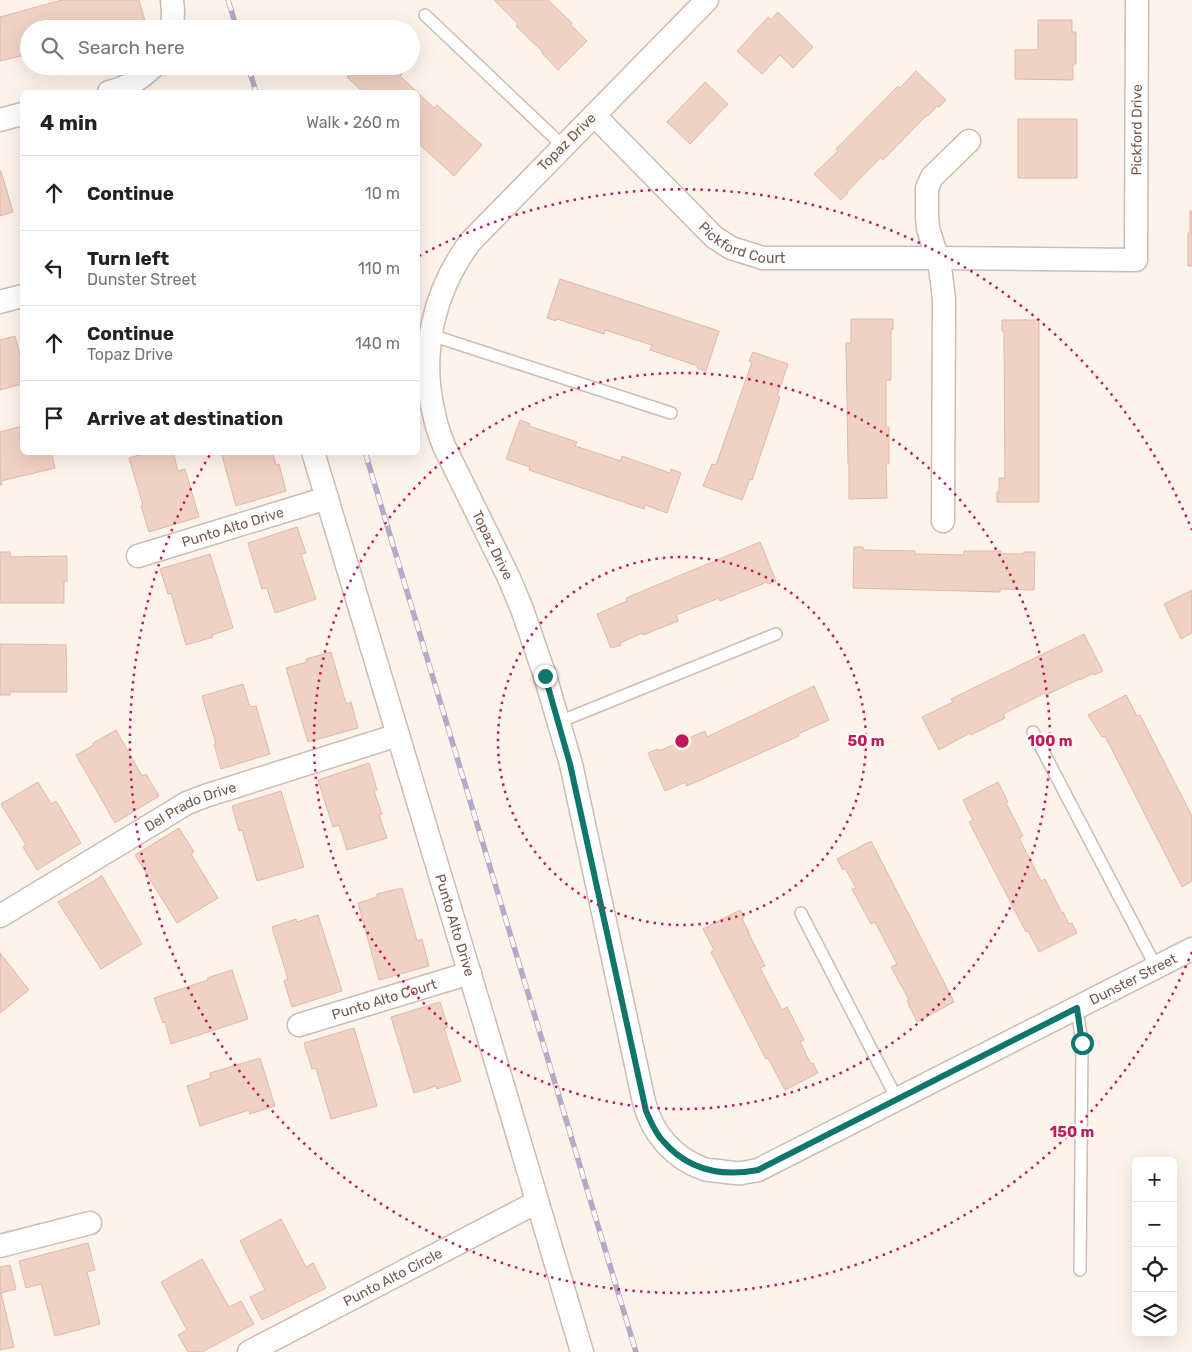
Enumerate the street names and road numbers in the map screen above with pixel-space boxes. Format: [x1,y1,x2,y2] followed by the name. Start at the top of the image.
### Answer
[1128,84,1145,176] street label: Pickford Drive
[534,109,600,175] street label: Topaz Drive
[695,218,786,267] street label: Pickford Court
[180,503,286,551] street label: Punto Alto Drive
[469,507,517,583] street label: Topaz Drive
[141,778,238,835] street label: Del Prado Drive
[432,872,479,978] street label: Punto Alto Drive
[1086,949,1180,1008] street label: Dunster Street
[330,975,439,1023] street label: Punto Alto Court
[340,1244,445,1310] street label: Punto Alto Circle

